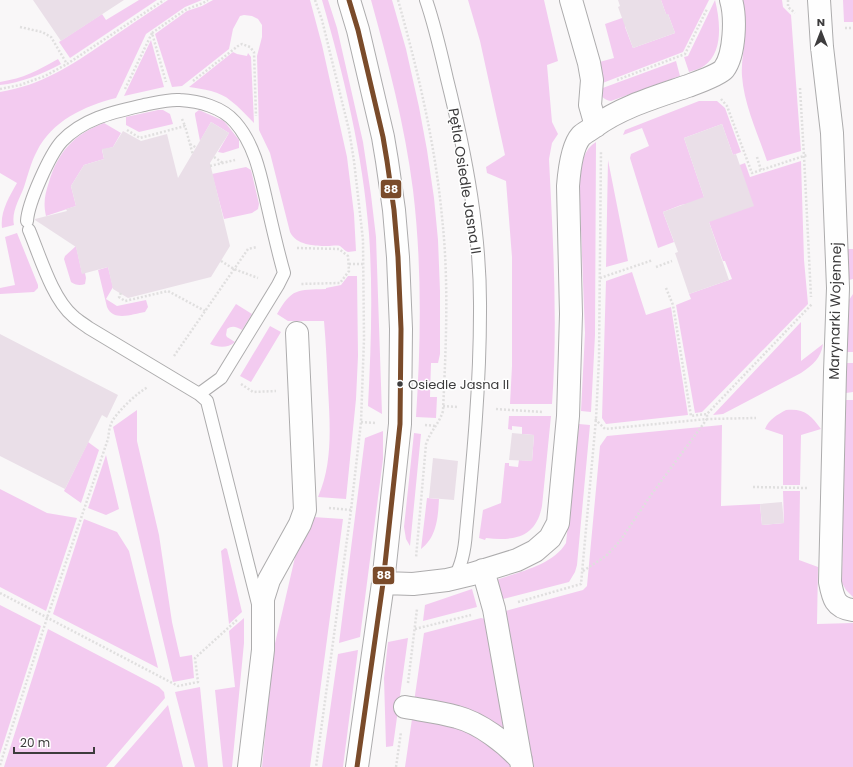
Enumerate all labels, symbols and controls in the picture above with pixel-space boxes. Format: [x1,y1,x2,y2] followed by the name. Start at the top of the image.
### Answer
[801,12,841,52] north arrow
[817,14,825,30] text: N
[444,107,486,255] street label: Pętla Osiedle Jasna II
[380,179,402,199] line badge: 88
[384,181,398,197] text: 88
[824,242,846,380] street label: Marynarki Wojennej
[408,375,509,394] place label: Osiedle Jasna II
[395,379,405,389] marker: Osiedle Jasna II
[372,566,395,585] line badge: 88
[377,567,391,583] text: 88
[14,729,94,755] scale bar
[20,734,50,751] text: 20 m

